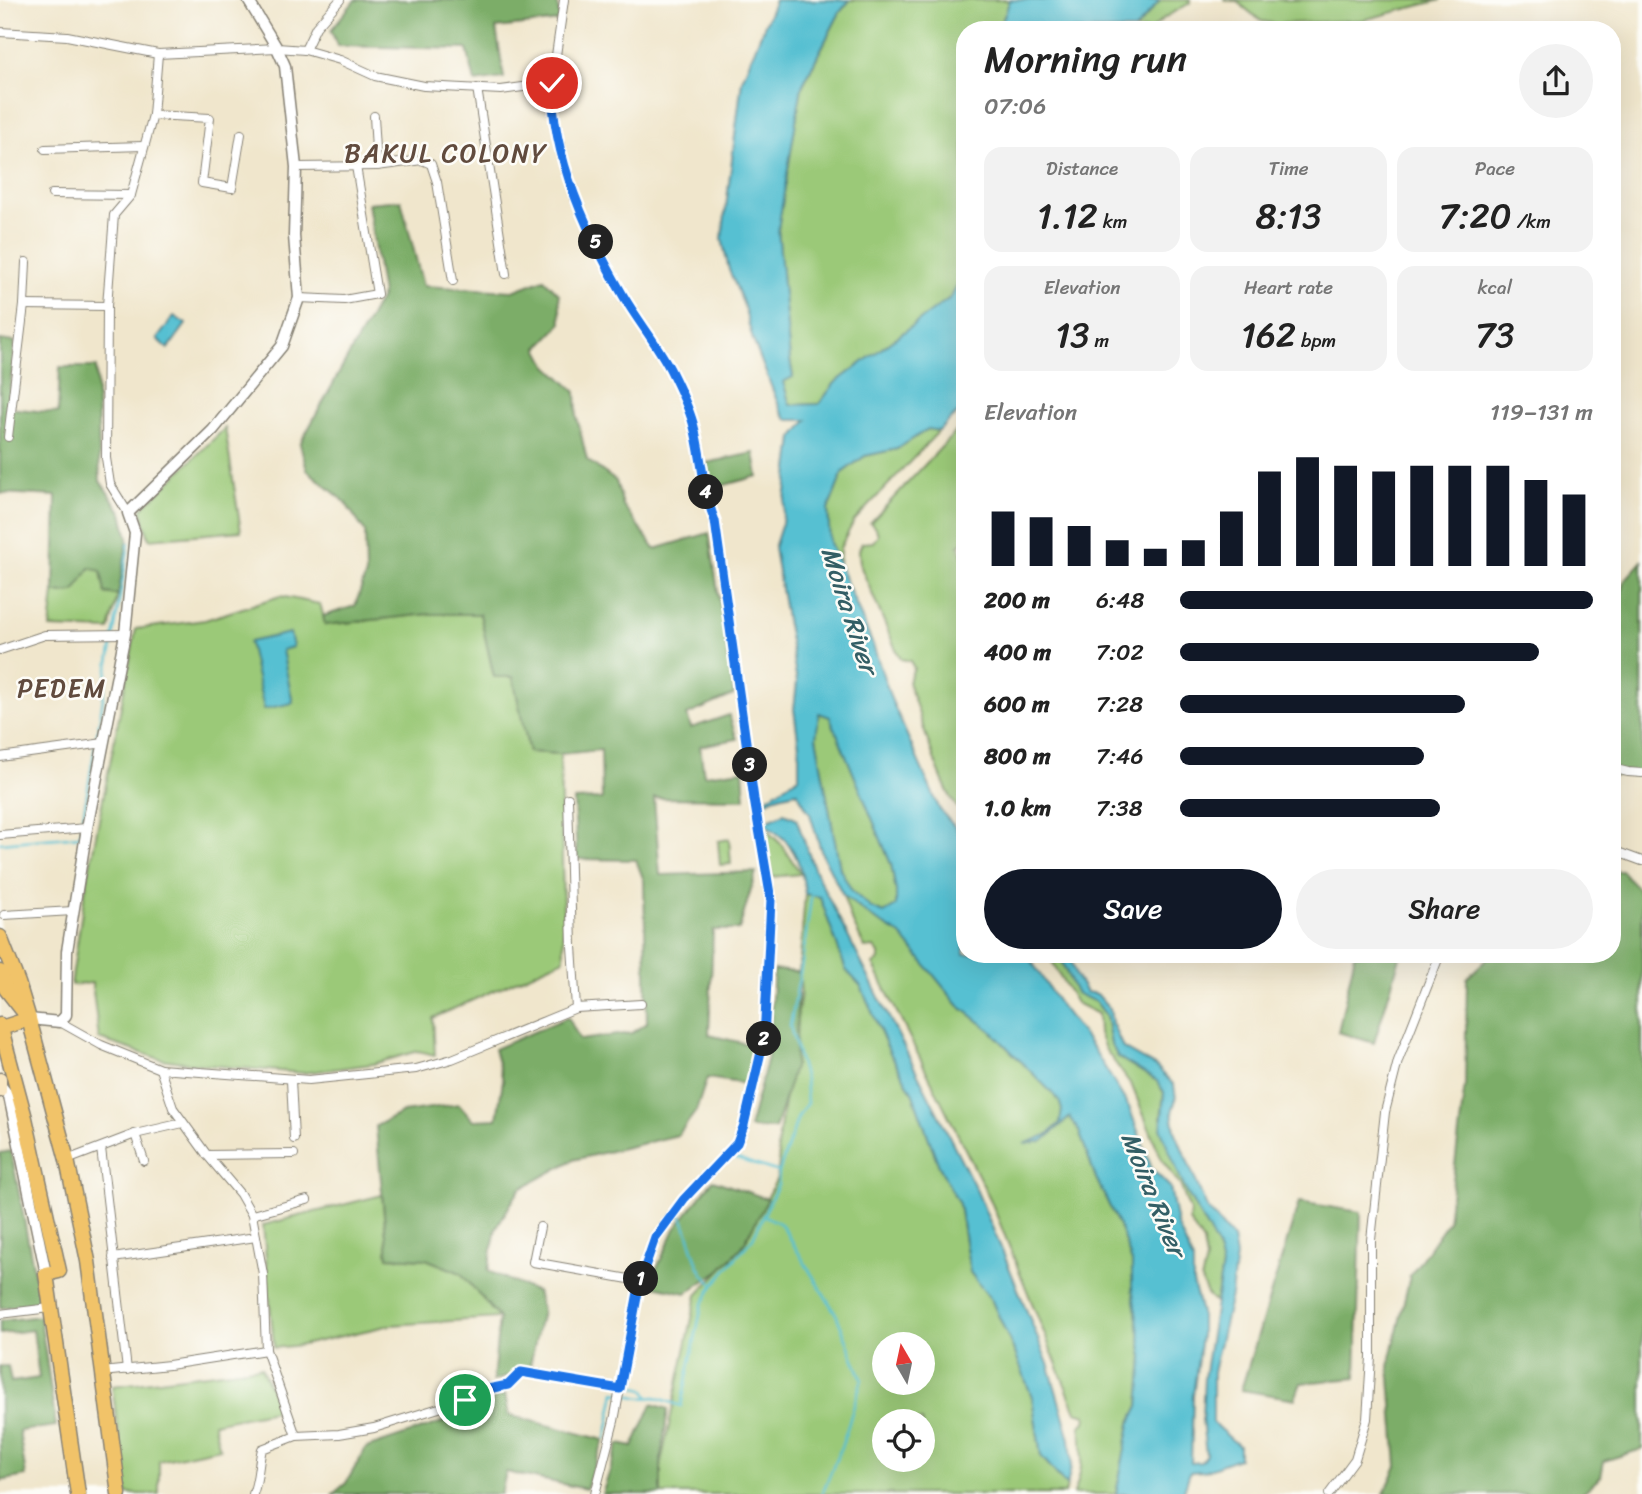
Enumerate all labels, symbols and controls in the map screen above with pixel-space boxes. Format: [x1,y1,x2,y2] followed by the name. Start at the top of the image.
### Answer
[984,26,1187,93] text: Morning run
[1519,44,1593,118] button: share
[522,53,582,113] pin
[533,64,571,102] icon: check
[984,86,1046,127] text: 07:06
[344,130,548,176] district label: BAKUL COLONY
[1046,152,1118,185] text: Distance
[1268,152,1309,185] text: Time
[1475,152,1515,185] text: Pace
[1037,185,1098,247] text: 1.12
[1256,185,1321,247] text: 8:13
[1439,185,1512,247] text: 7:20
[1098,205,1127,238] text: km
[1512,205,1551,238] text: /km
[578,224,614,260] pin: 5
[590,225,601,258] text: 5
[1044,271,1121,304] text: Elevation
[1244,271,1333,304] text: Heart rate
[1478,271,1512,304] text: kcal
[1055,304,1090,366] text: 13
[1241,304,1296,366] text: 162
[1475,304,1514,366] text: 73
[1090,324,1109,357] text: m
[1296,324,1336,357] text: bpm
[984,392,1077,433] text: Elevation
[1490,392,1593,433] text: 119–131 m
[688,475,724,510] pin: 4
[700,475,711,508] text: 4
[808,541,893,684] water label: Moira River
[984,580,1050,621] text: 200 m
[1096,580,1144,621] text: 6:48
[984,632,1051,673] text: 400 m
[1096,632,1144,673] text: 7:02
[17,665,107,711] district label: PEDEM
[984,684,1050,725] text: 600 m
[1096,684,1143,725] text: 7:28
[984,736,1051,777] text: 800 m
[1096,736,1144,777] text: 7:46
[732,748,768,782] pin: 3
[744,748,755,781] text: 3
[984,788,1051,829] text: 1.0 km
[1096,788,1143,829] text: 7:38
[984,869,1282,949] button: Save
[1296,869,1593,949] button: Share
[746,1021,782,1056] pin: 2
[758,1022,769,1055] text: 2
[1108,1125,1202,1267] water label: Moira River
[624,1262,658,1296] pin: 1
[636,1262,645,1295] text: 1
[872,1332,934,1395] north arrow
[872,1332,935,1472] map controls
[435,1370,495,1430] pin
[446,1381,484,1419] icon: arrive
[872,1409,935,1472] button: locate

